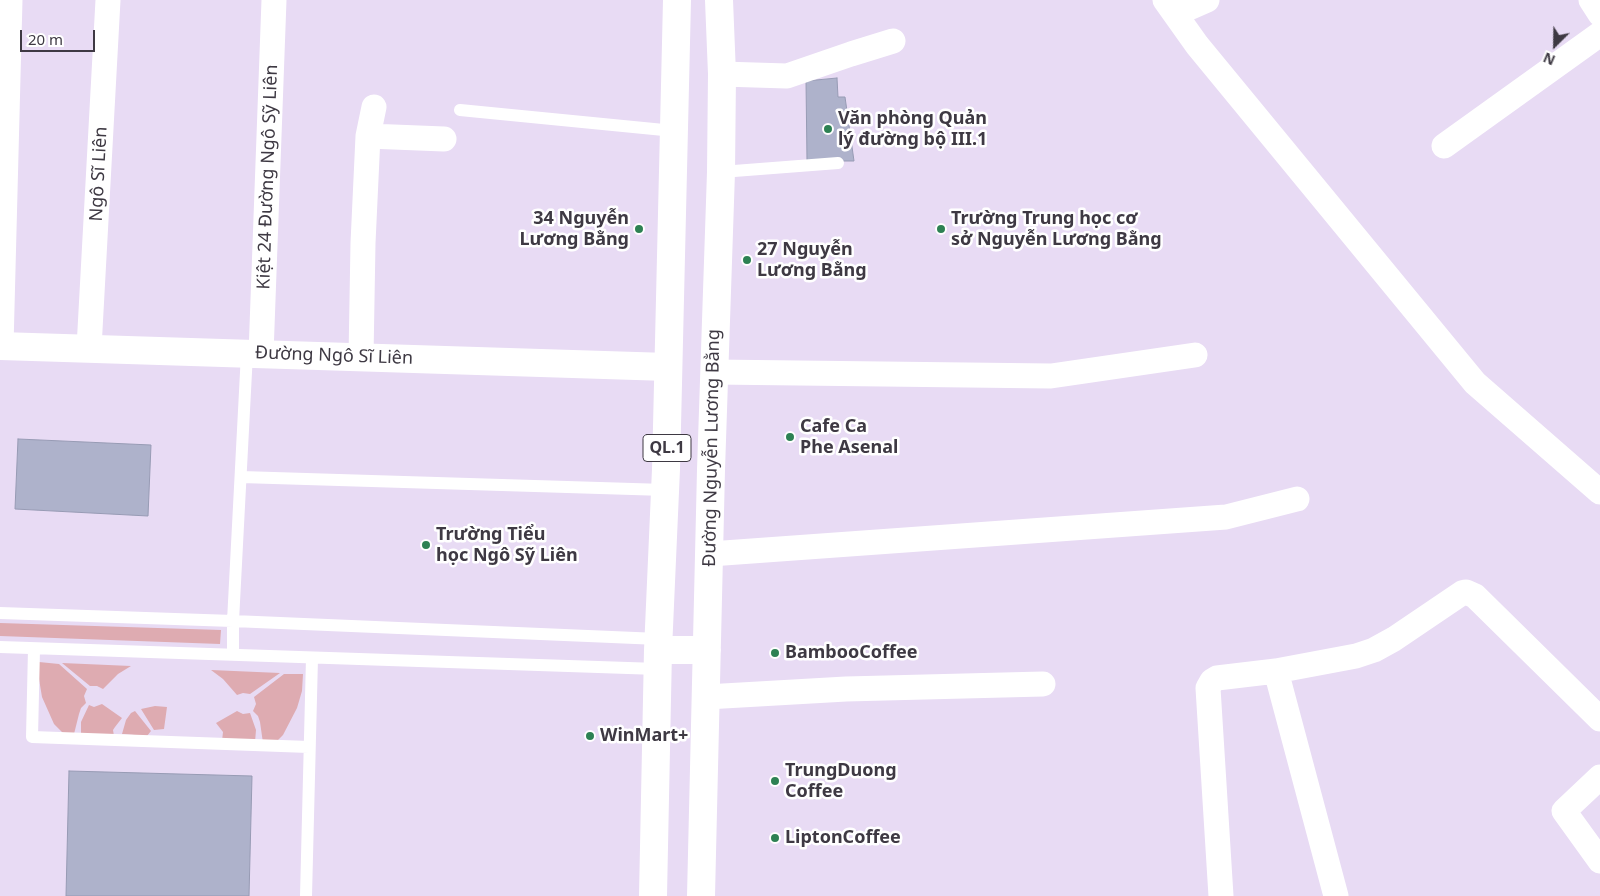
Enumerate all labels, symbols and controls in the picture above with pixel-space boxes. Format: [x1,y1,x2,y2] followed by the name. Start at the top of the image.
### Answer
[22,20,98,52] scale bar
[1530,20,1580,70] north arrow
[28,29,63,49] text: 20 m
[1540,48,1558,70] text: N
[253,64,283,290] street label: Kiệt 24 Đường Ngô Sỹ Liên
[838,108,987,150] place label: Văn phòng Quản lý đường bộ III.1
[822,123,834,135] marker: Văn phòng Quản lý đường bộ III.1
[86,126,112,222] street label: Ngô Sĩ Liên
[519,208,629,250] place label: 34 Nguyễn Lương Bằng
[951,208,1162,250] place label: Trường Trung học cơ sở Nguyễn Lương Bằng
[633,223,645,235] marker: 34 Nguyễn Lương Bằng
[935,223,947,235] marker: Trường Trung học cơ sở Nguyễn Lương Bằng
[757,239,867,282] place label: 27 Nguyễn Lương Bằng
[741,254,753,266] marker: 27 Nguyễn Lương Bằng
[699,329,725,567] street label: Đường Nguyễn Lương Bằng
[255,342,413,370] street label: Đường Ngô Sĩ Liên
[800,416,898,458] place label: Cafe Ca Phe Asenal
[784,431,796,443] marker: Cafe Ca Phe Asenal
[643,434,691,462] road number: QL.1
[436,524,578,566] place label: Trường Tiểu học Ngô Sỹ Liên
[420,539,432,551] marker: Trường Tiểu học Ngô Sỹ Liên
[785,642,917,664] place label: BambooCoffee
[769,647,781,659] marker: BambooCoffee
[600,725,688,747] place label: WinMart+
[584,730,596,742] marker: WinMart+
[785,760,897,802] place label: TrungDuong Coffee
[769,775,781,787] marker: TrungDuong Coffee
[785,827,901,849] place label: LiptonCoffee
[769,832,781,844] marker: LiptonCoffee

